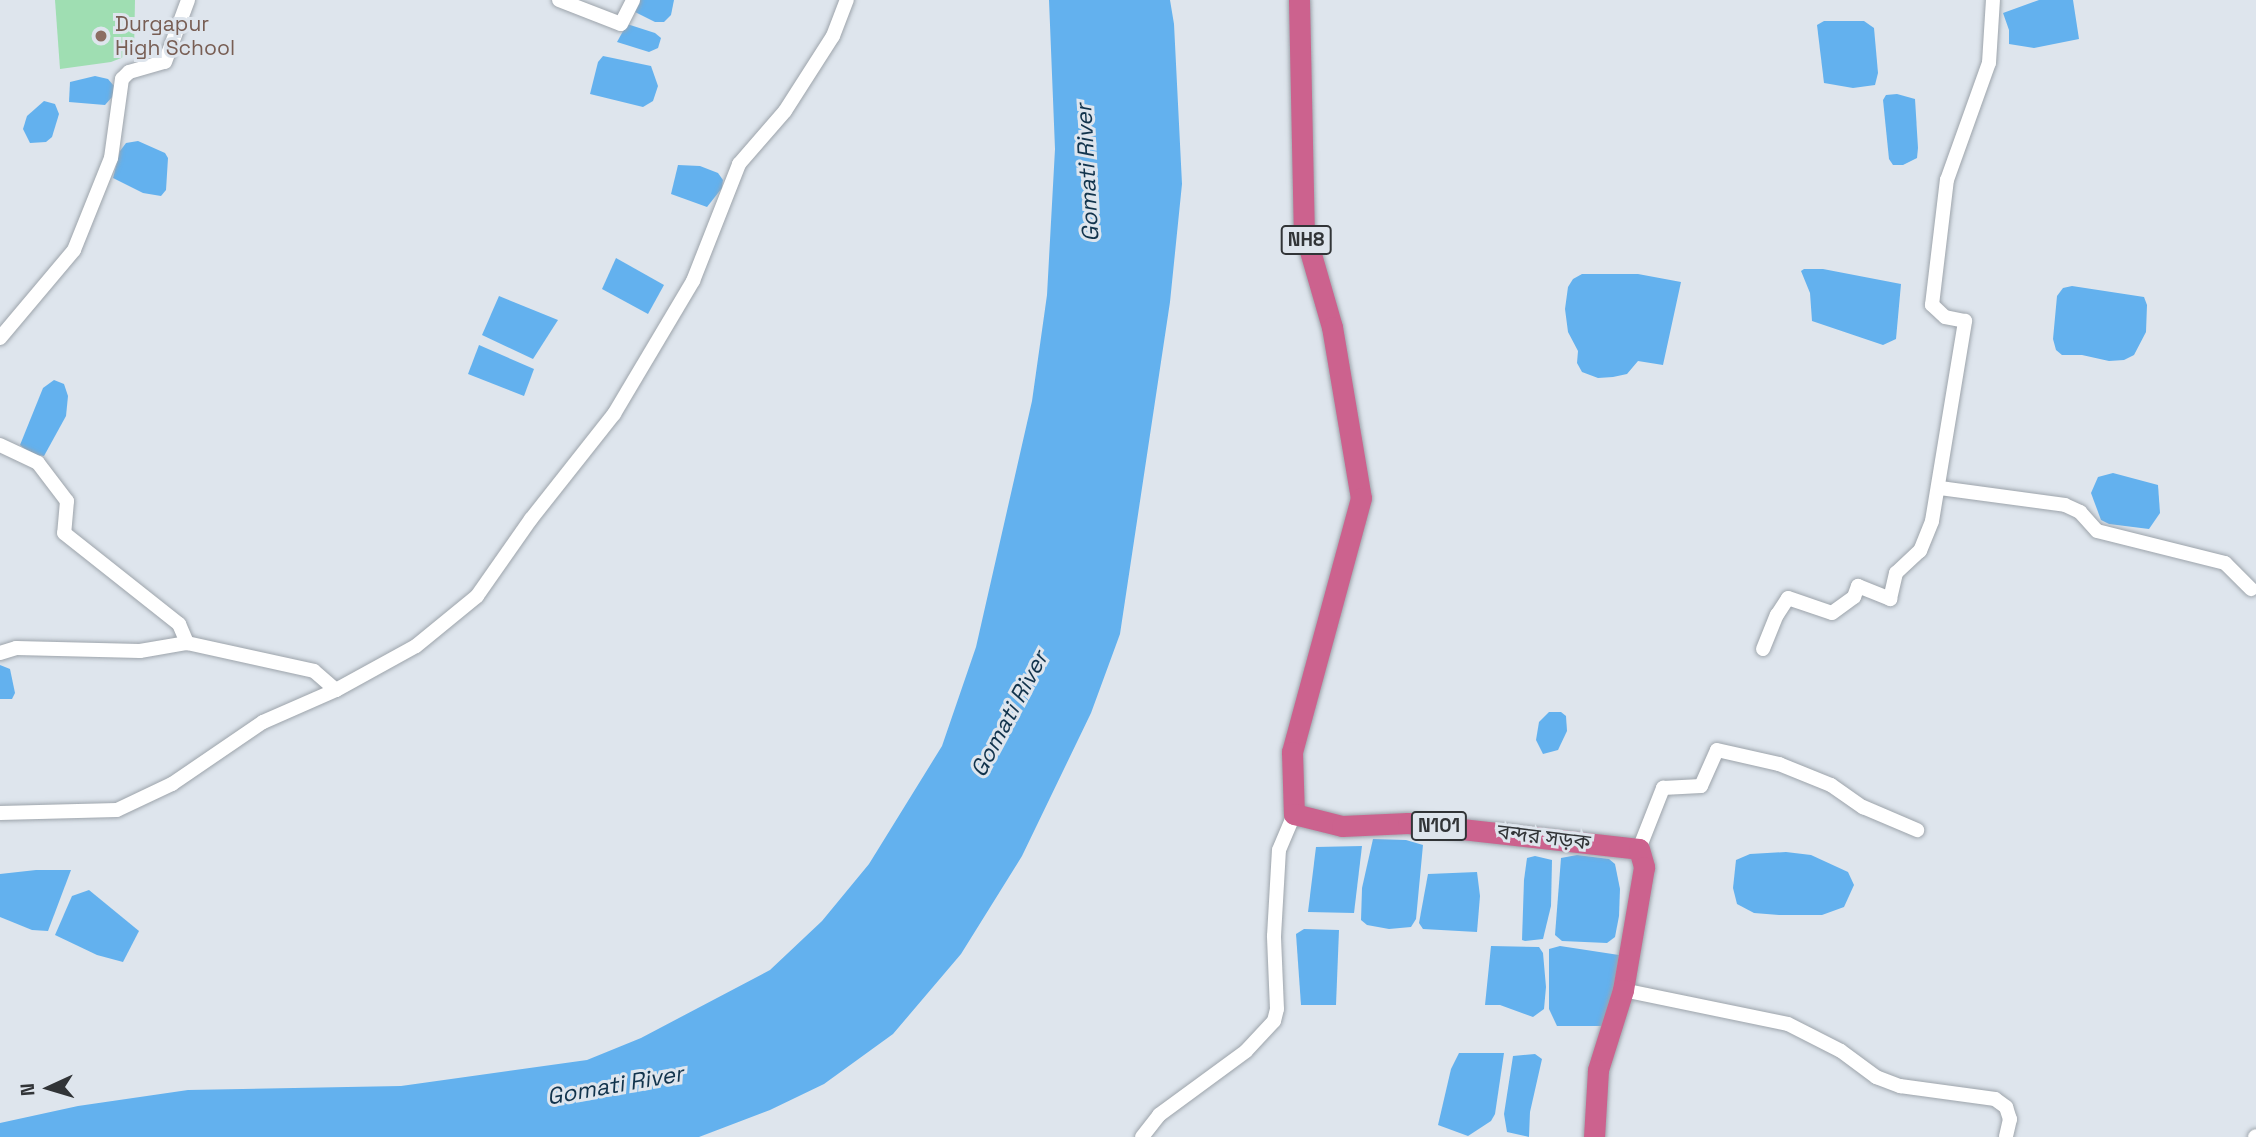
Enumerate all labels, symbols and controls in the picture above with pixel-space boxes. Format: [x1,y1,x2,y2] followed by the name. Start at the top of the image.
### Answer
[115,11,235,61] place label: Durgapur High School
[93,28,109,44] marker: Durgapur High School
[1070,103,1104,243] water label: Gomati River
[1280,224,1332,256] road number: NH8
[964,647,1054,781] water label: Gomati River
[1409,810,1469,842] road number: N101
[1496,819,1592,855] street label: বন্দর সড়ক
[14,1053,84,1123] north arrow
[545,1059,685,1111] water label: Gomati River
[15,1082,40,1097] text: N

